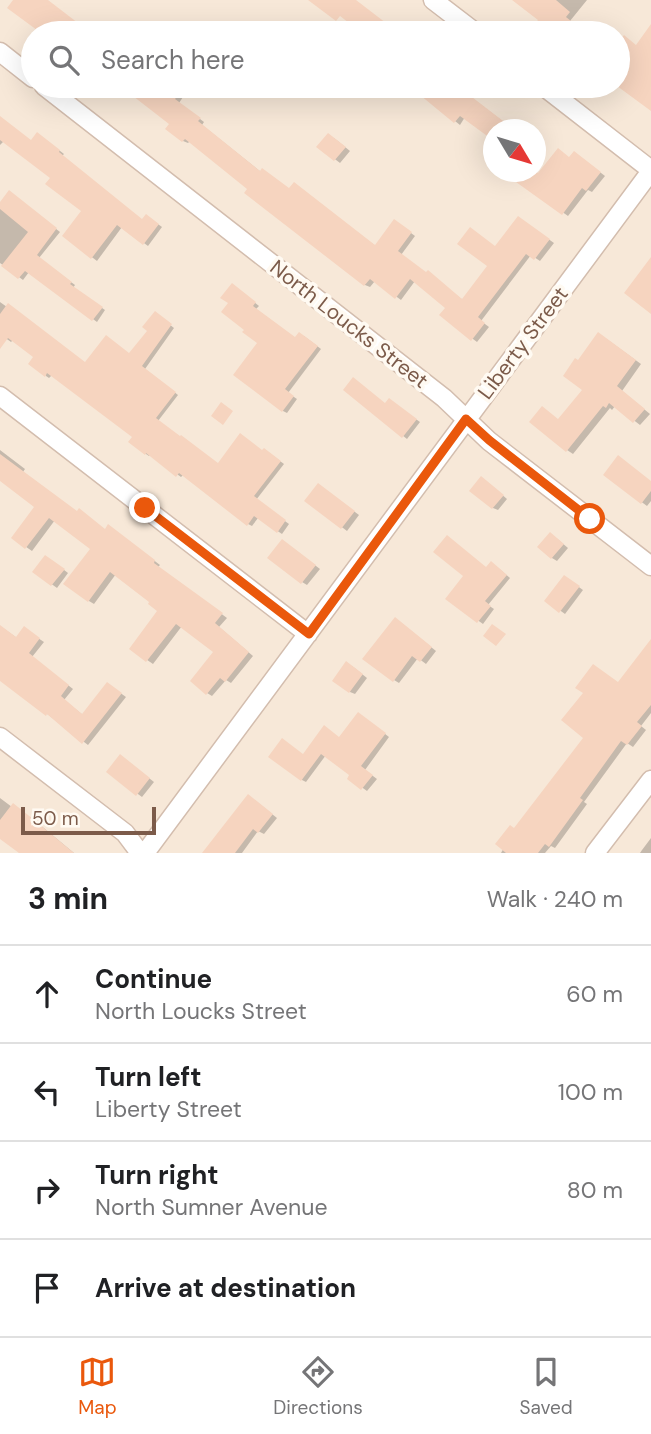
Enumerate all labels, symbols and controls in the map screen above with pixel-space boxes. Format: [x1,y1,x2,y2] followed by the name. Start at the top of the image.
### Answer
[21,21,630,98] search box
[45,41,83,79] icon: search
[101,43,244,77] text: Search here
[483,119,546,182] north arrow
[264,253,434,395] street label: North Loucks Street
[472,281,574,405] street label: Liberty Street
[129,492,160,523] route end
[574,503,605,534] route start
[21,804,156,836] scale bar
[32,806,79,831] text: 50 m
[28,879,108,918] text: 3 min
[487,884,623,914] text: Walk · 240 m
[95,962,212,996] text: Continue
[28,975,66,1013] icon: ahead
[566,979,623,1009] text: 60 m
[95,996,307,1026] text: North Loucks Street
[95,1060,202,1094] text: Turn left
[28,1073,66,1111] icon: left
[558,1077,623,1107] text: 100 m
[95,1094,242,1124] text: Liberty Street
[95,1158,219,1192] text: Turn right
[28,1171,66,1209] icon: right
[567,1175,623,1205] text: 80 m
[95,1192,327,1222] text: North Sumner Avenue
[28,1269,66,1307] icon: arrive
[95,1271,356,1305] text: Arrive at destination
[78,1353,117,1420] tab: Map
[273,1353,363,1420] tab: Directions
[519,1353,573,1420] tab: Saved

